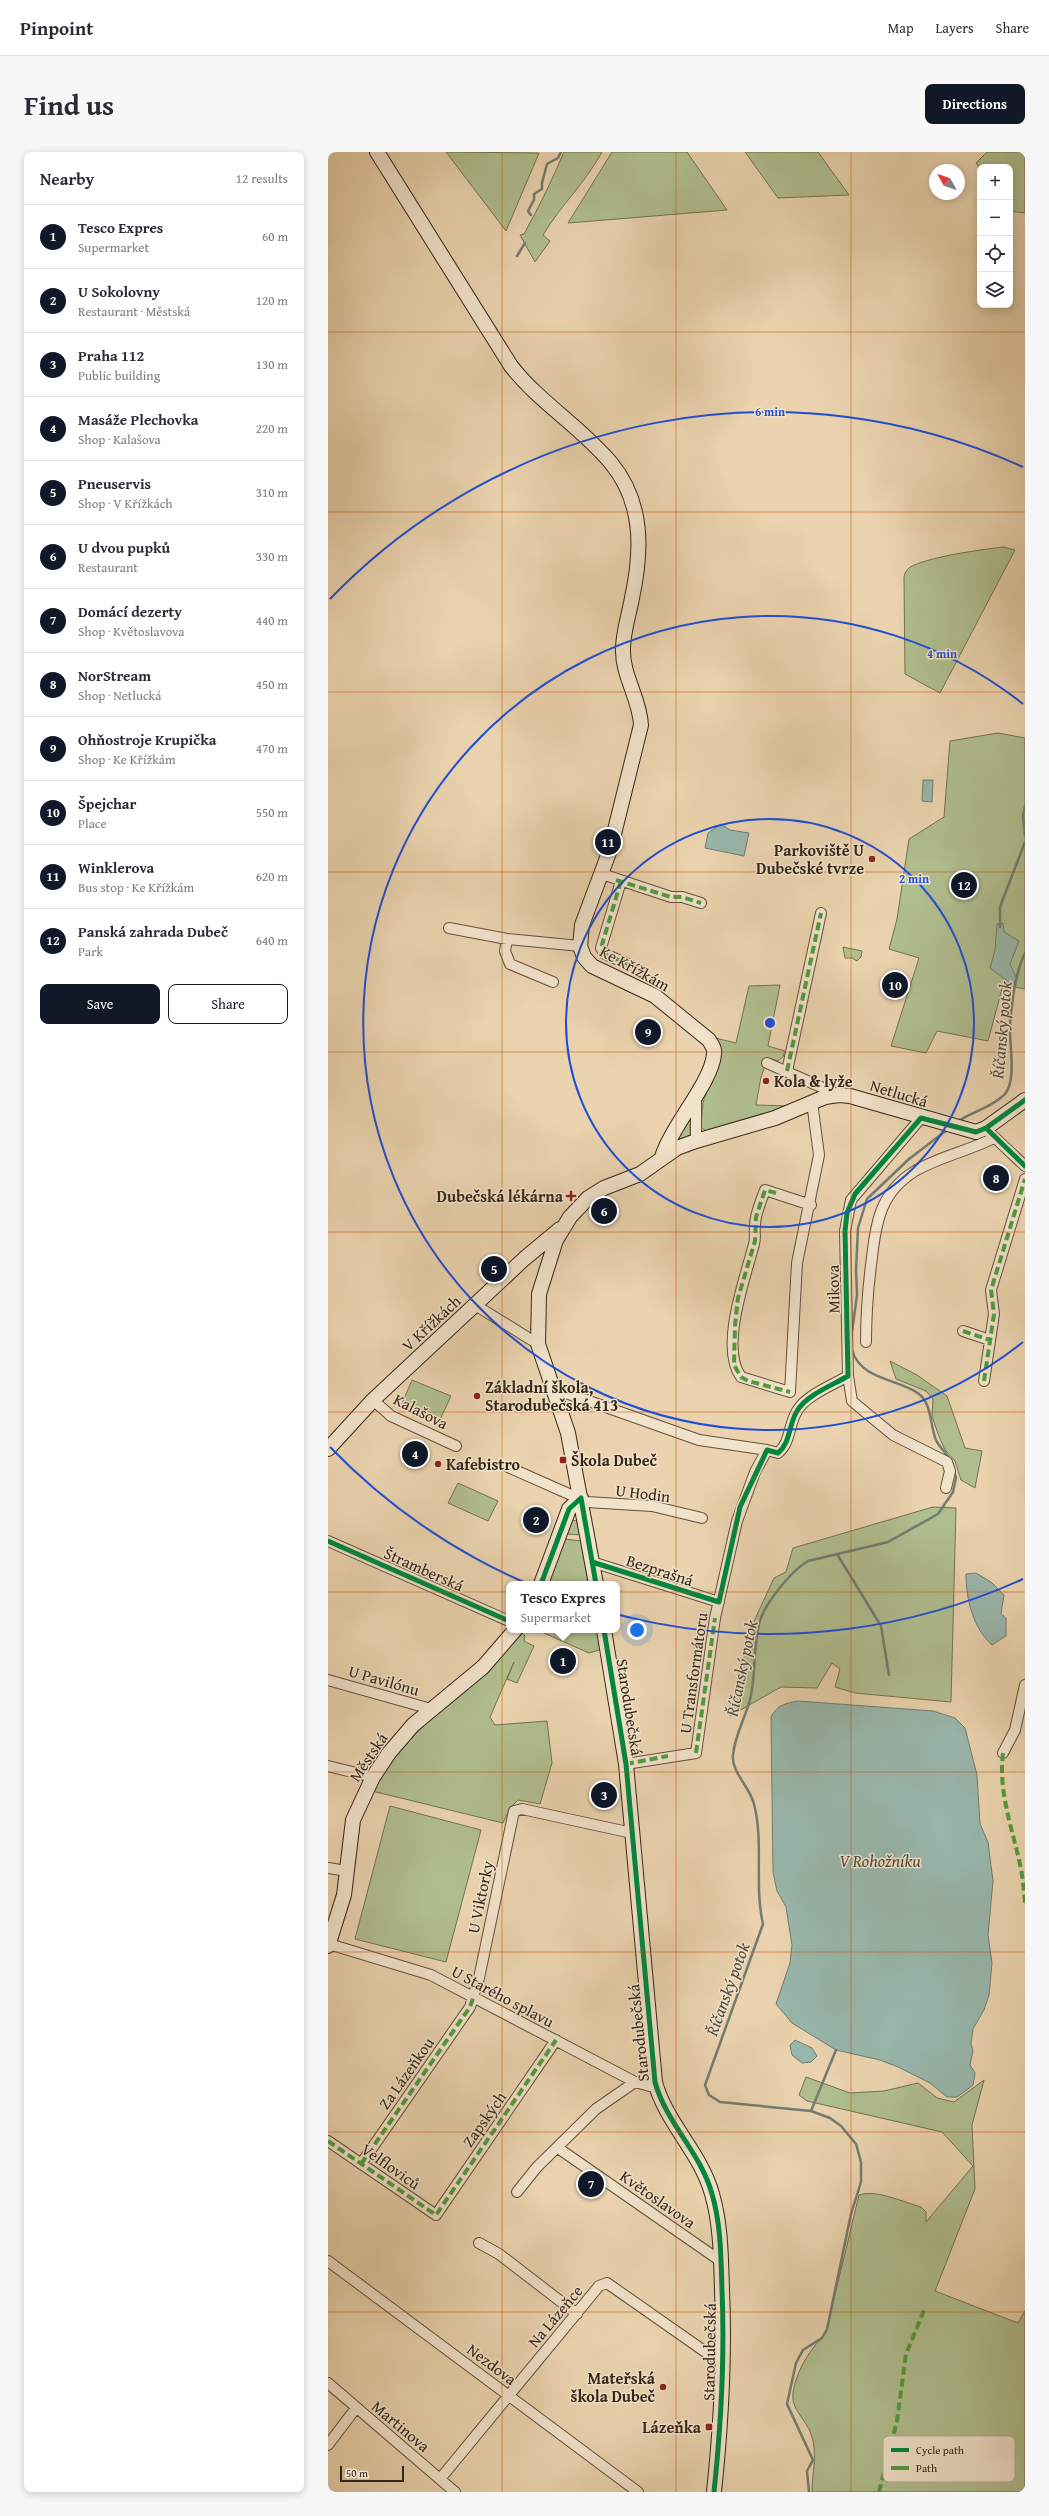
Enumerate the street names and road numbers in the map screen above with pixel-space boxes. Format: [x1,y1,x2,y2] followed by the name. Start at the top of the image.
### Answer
[596,939,674,997] street label: Ke Křížkám
[867,1073,931,1113] street label: Netlucká
[821,1264,845,1313] street label: Mikova
[396,1289,466,1357] street label: V Křížkách
[389,1387,453,1435] street label: Kalašova
[614,1478,672,1508] street label: U Hodin
[380,1541,468,1597] street label: Štramberská
[623,1548,697,1592] street label: Bezprašná
[673,1611,713,1735] street label: U Transformátoru
[611,1657,650,1758] street label: Starodubečská
[346,1658,423,1702] street label: U Pavilónu
[343,1727,393,1786] street label: Městská
[461,1858,499,1936] street label: U Viktorky
[447,1959,559,2033] street label: U Starého splavu
[621,1983,655,2083] street label: Starodubečská
[372,2032,440,2114] street label: Za Lázeňkou
[456,2086,512,2152] street label: Zapských
[357,2137,426,2195] street label: Velfloviců
[615,2164,701,2234] street label: Květoslavova
[522,2280,588,2352] street label: Na Lázeňce
[696,2303,722,2401] street label: Starodubečská
[462,2337,522,2391] street label: Nezdova
[367,2394,436,2458] street label: Martinova

